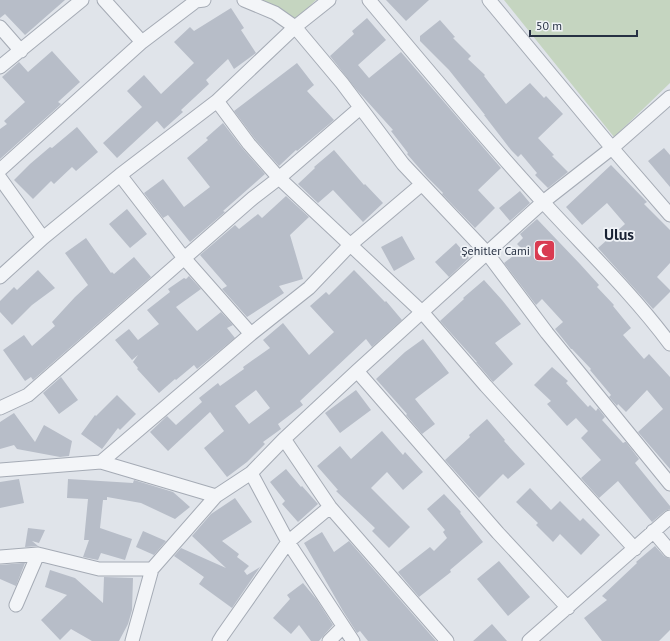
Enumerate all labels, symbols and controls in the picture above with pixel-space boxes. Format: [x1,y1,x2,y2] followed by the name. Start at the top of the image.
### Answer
[530,12,637,38] scale bar
[536,18,562,33] text: 50 m
[604,224,634,244] district label: Ulus
[532,238,558,264] mosque icon: Şehitler Cami
[461,243,530,258] place label: Şehitler Cami

